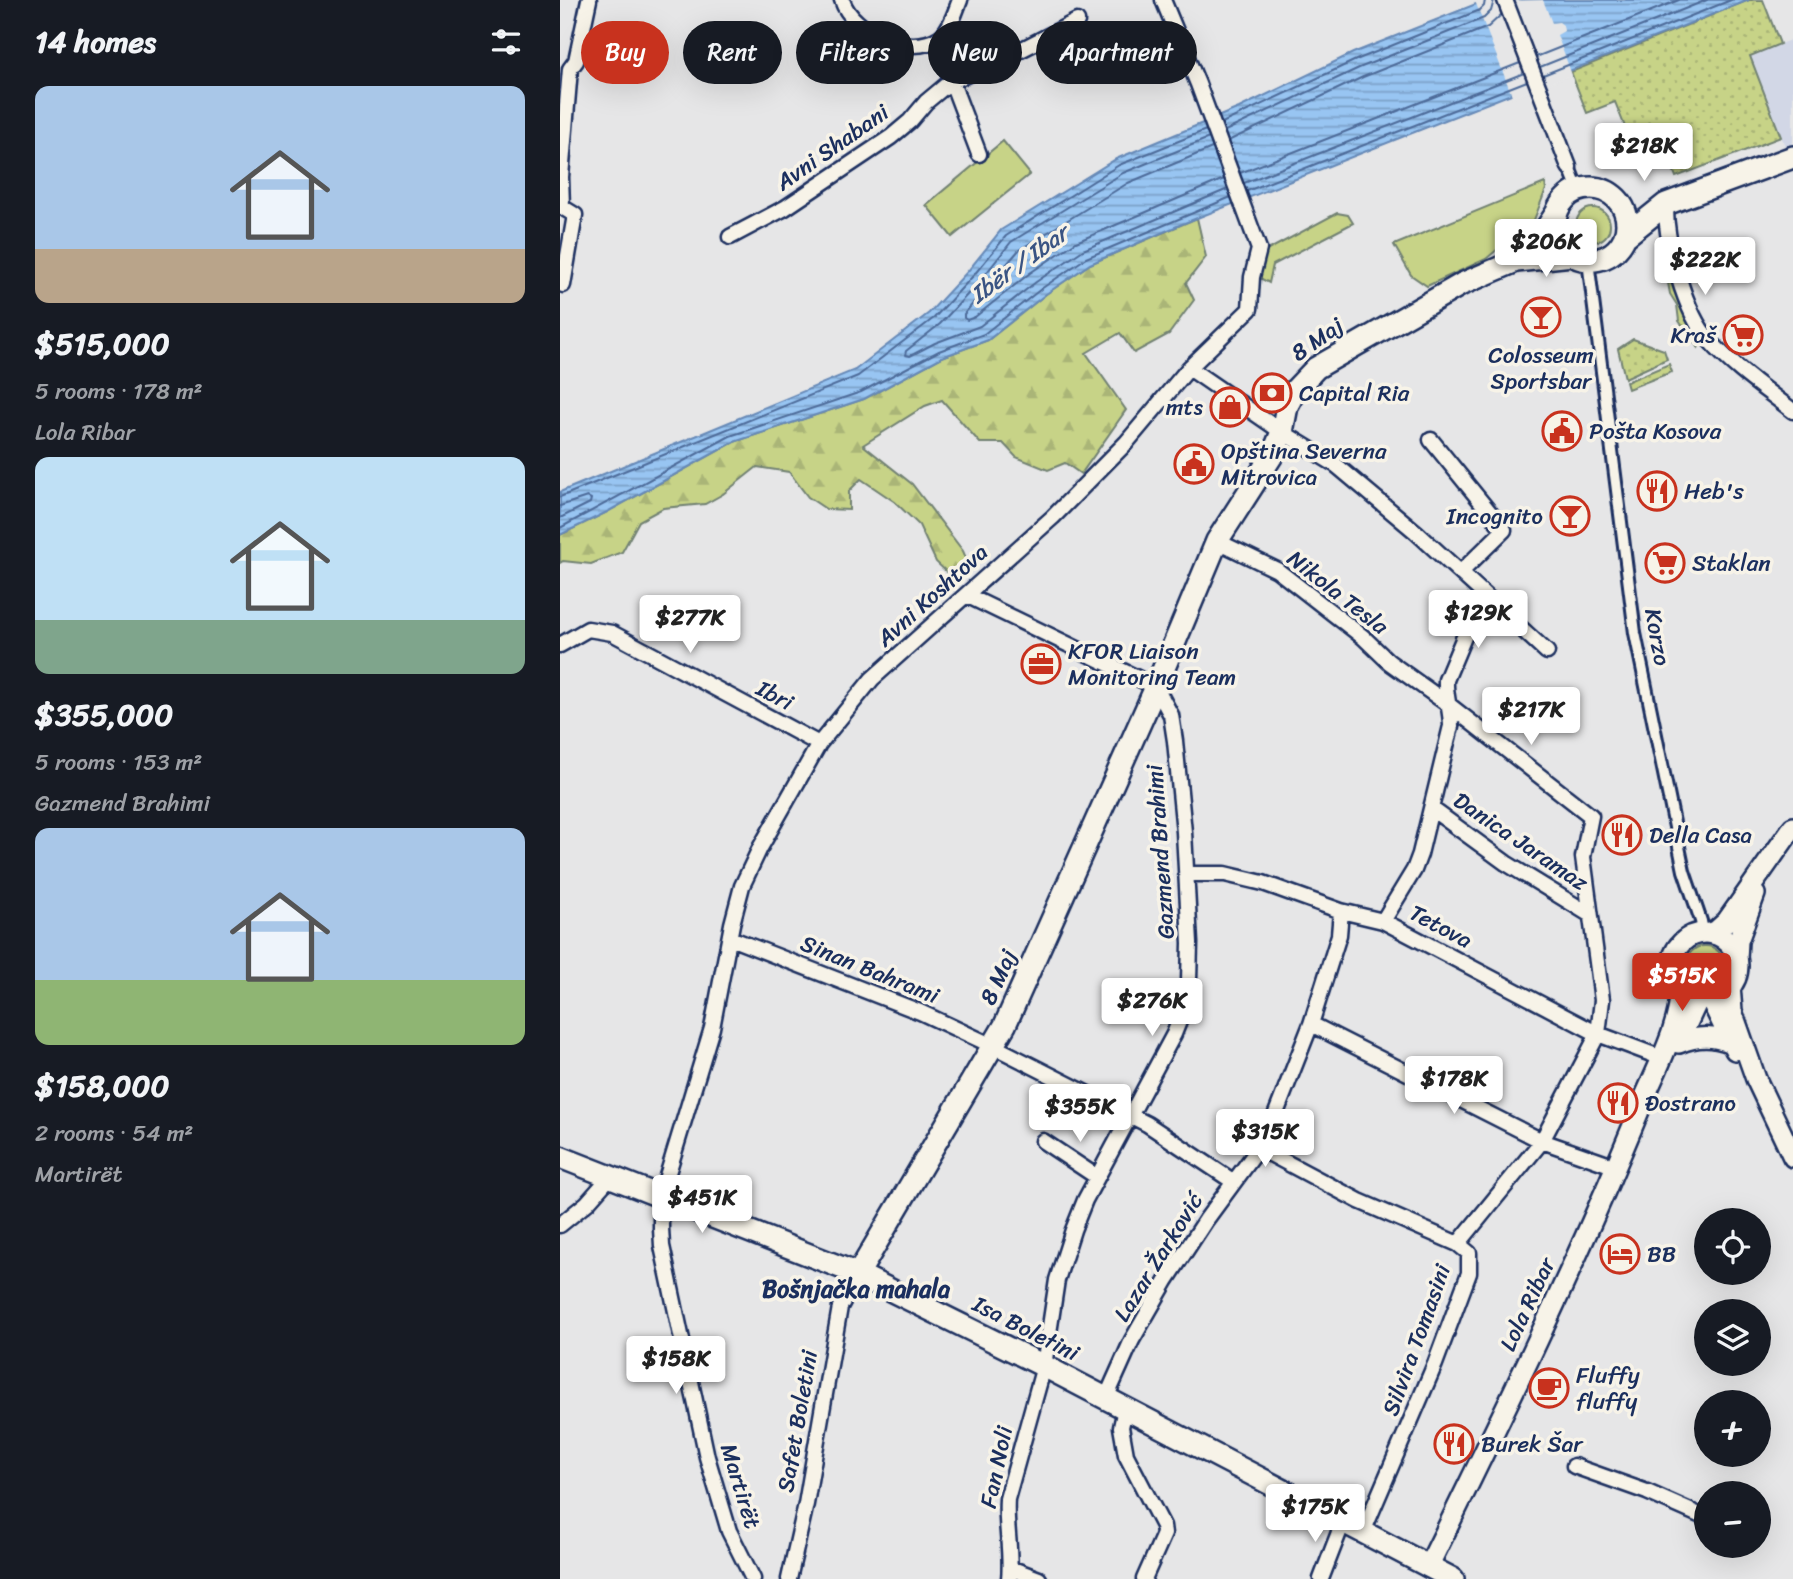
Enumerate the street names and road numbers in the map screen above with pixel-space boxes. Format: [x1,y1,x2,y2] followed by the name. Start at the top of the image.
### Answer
[766,93,898,202] street label: Avni Shabani
[1282,306,1353,373] street label: 8 Maj
[866,533,998,658] street label: Avni Koshtova
[1278,539,1398,646] street label: Nikola Tesla
[1632,605,1683,669] street label: Korzo
[748,668,802,723] street label: Ibri
[1134,763,1187,941] street label: Gazmend Brahimi
[1444,781,1598,903] street label: Danica Jaramaz
[1402,893,1480,960] street label: Tetova
[794,923,946,1016] street label: Sinan Bahrami
[968,942,1029,1012] street label: 8 Maj
[1102,1182,1216,1330] street label: Lazar Žarković
[1488,1249,1568,1358] street label: Lola Ribar
[1370,1258,1463,1422] street label: Silvira Tomasini
[964,1284,1087,1373] street label: Isa Boletini
[765,1346,830,1495] street label: Safet Boletini
[968,1422,1025,1512] street label: Fan Noli
[708,1438,773,1534] street label: Martirët

